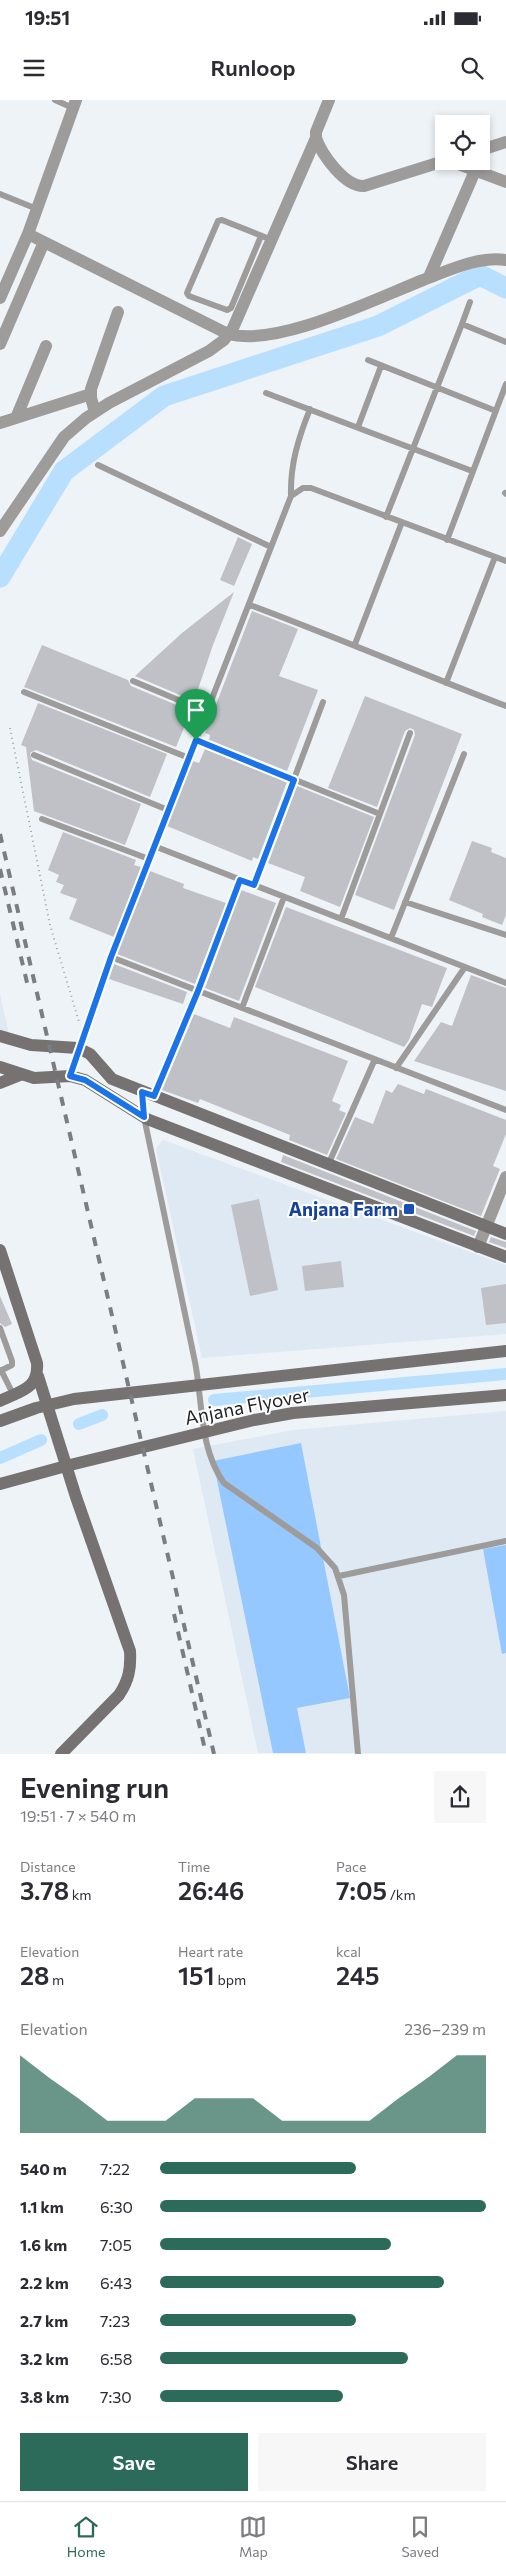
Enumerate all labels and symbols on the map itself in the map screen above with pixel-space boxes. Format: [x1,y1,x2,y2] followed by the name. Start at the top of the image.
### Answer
[175,689,217,740] pin
[288,1197,398,1220] place label: Anjana Farm
[402,1202,416,1216] marker: Anjana Farm
[183,1382,312,1429] street label: Anjana Flyover

